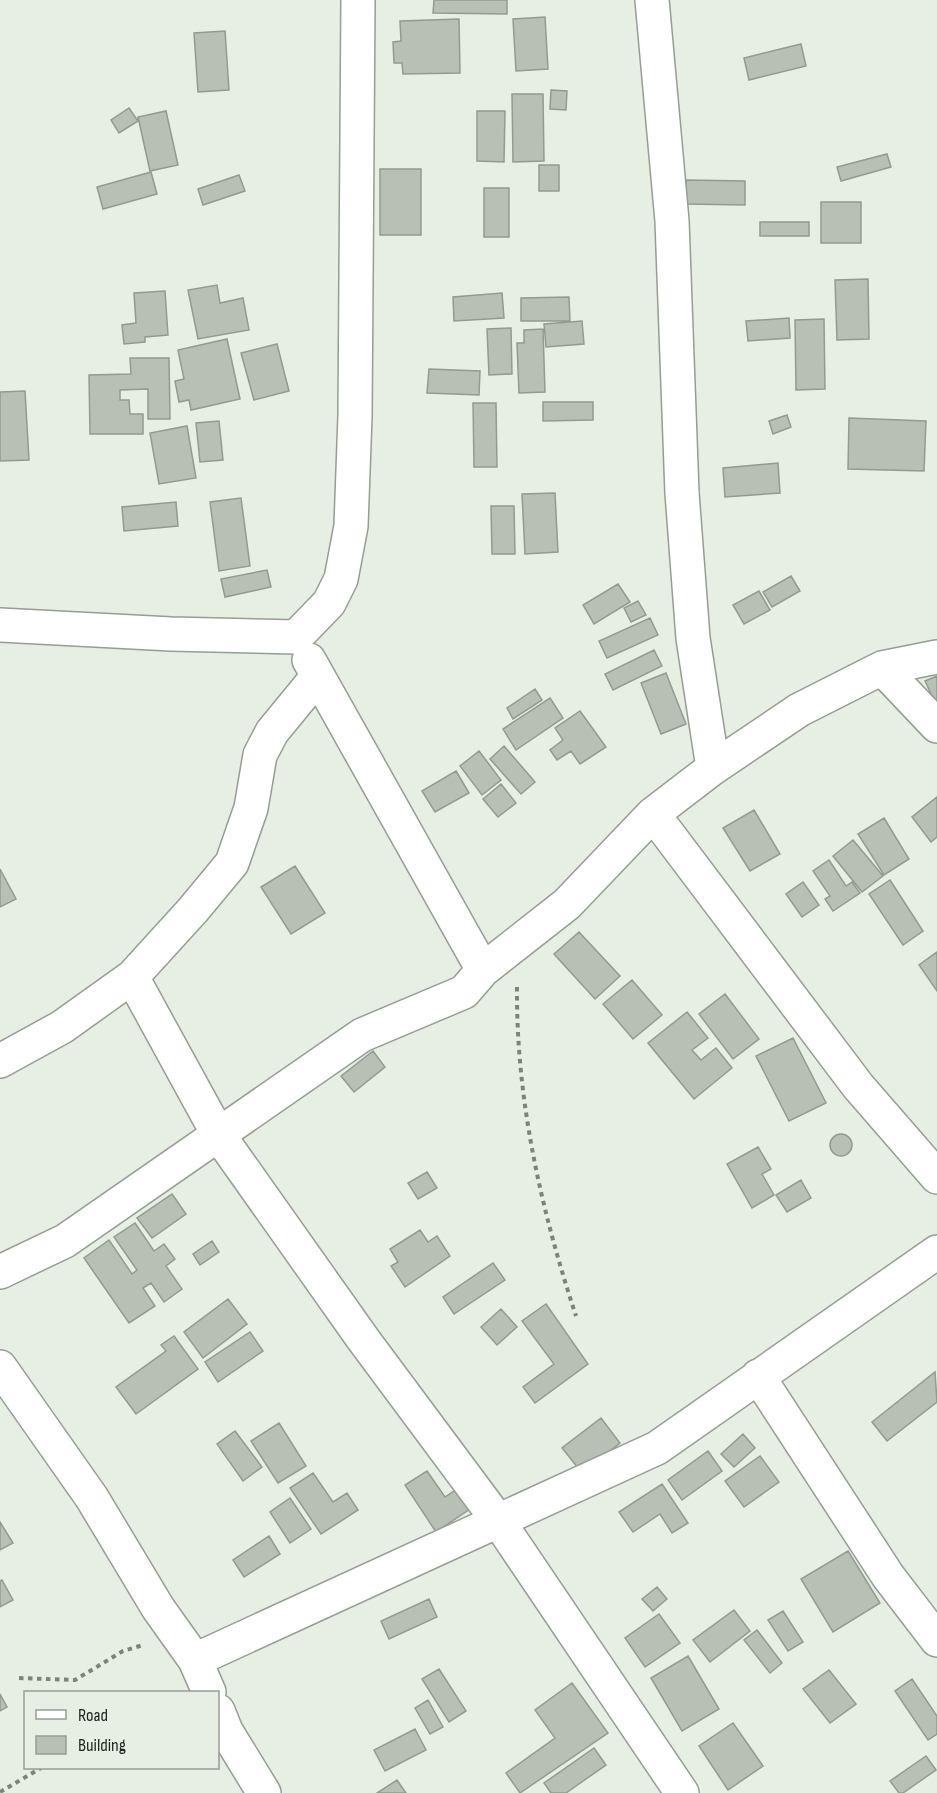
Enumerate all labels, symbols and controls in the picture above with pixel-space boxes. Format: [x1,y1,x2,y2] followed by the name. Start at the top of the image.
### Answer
[24,1691,219,1769] legend
[78,1705,108,1726] text: Road
[78,1735,126,1756] text: Building

